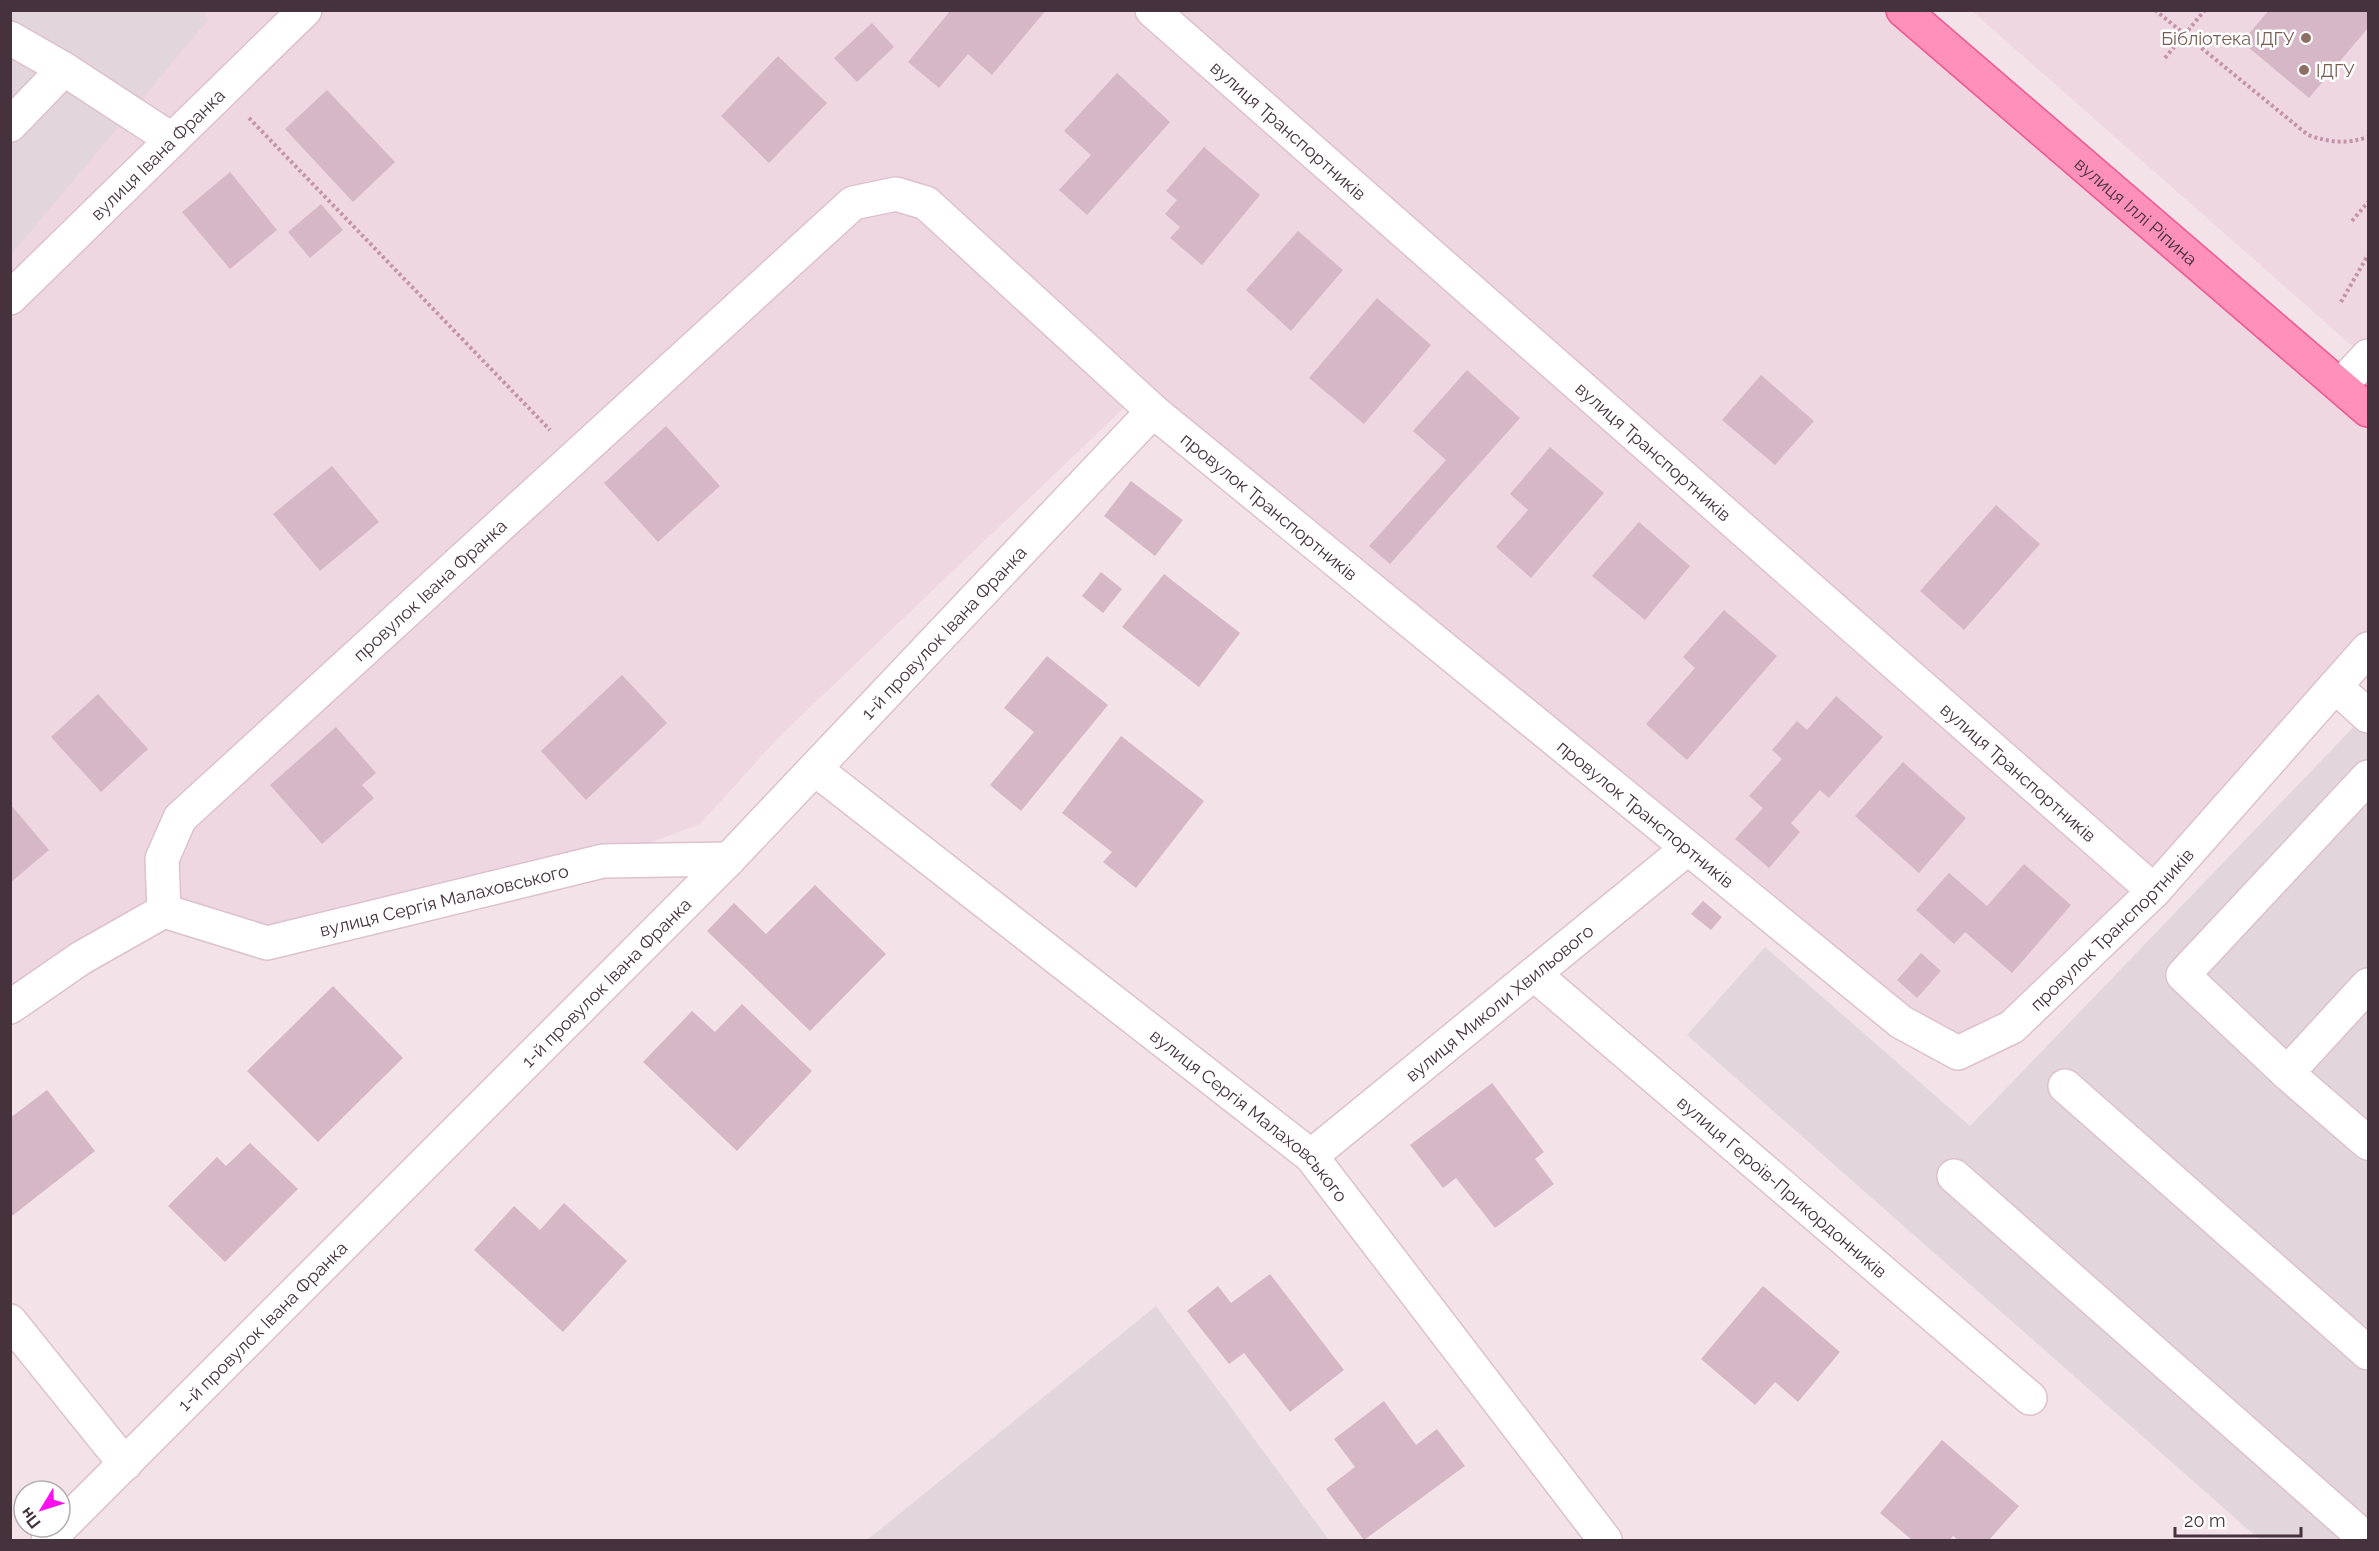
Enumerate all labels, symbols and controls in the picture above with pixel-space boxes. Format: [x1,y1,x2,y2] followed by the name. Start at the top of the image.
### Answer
[2161,28,2295,49] place label: Бібліотека ІДГУ
[2299,31,2313,45] marker: Бібліотека ІДГУ
[1207,56,1371,204] street label: вулиця Транспортників
[2316,60,2355,81] place label: ІДГУ
[2297,63,2311,77] marker: ІДГУ
[86,84,229,224] street label: вулиця Івана Франка
[2071,152,2202,269] street label: вулиця Іллі Ріпина
[1572,377,1736,525] street label: вулиця Транспортників
[1177,428,1362,584] street label: провулок Транспортників
[349,515,511,665] street label: провулок Івана Франка
[856,541,1030,723] street label: 1-й провулок Івана Франка
[1937,698,2101,846] street label: вулиця Транспортників
[1553,735,1738,892] street label: провулок Транспортників
[2026,844,2197,1014] street label: провулок Транспортників
[317,859,571,940] street label: вулиця Сергія Малаховського
[517,893,695,1071] street label: 1-й провулок Івана Франка
[1401,919,1598,1085] street label: вулиця Миколи Хвильового
[1146,1024,1353,1206] street label: вулиця Сергія Малаховського
[1674,1091,1892,1282] street label: вулиця Героїв-Прикордонників
[173,1237,351,1415] street label: 1-й провулок Івана Франка
[12,1479,72,1539] north arrow
[2175,1500,2301,1538] scale bar
[17,1504,45,1532] text: Пн
[2184,1510,2226,1531] text: 20 m

